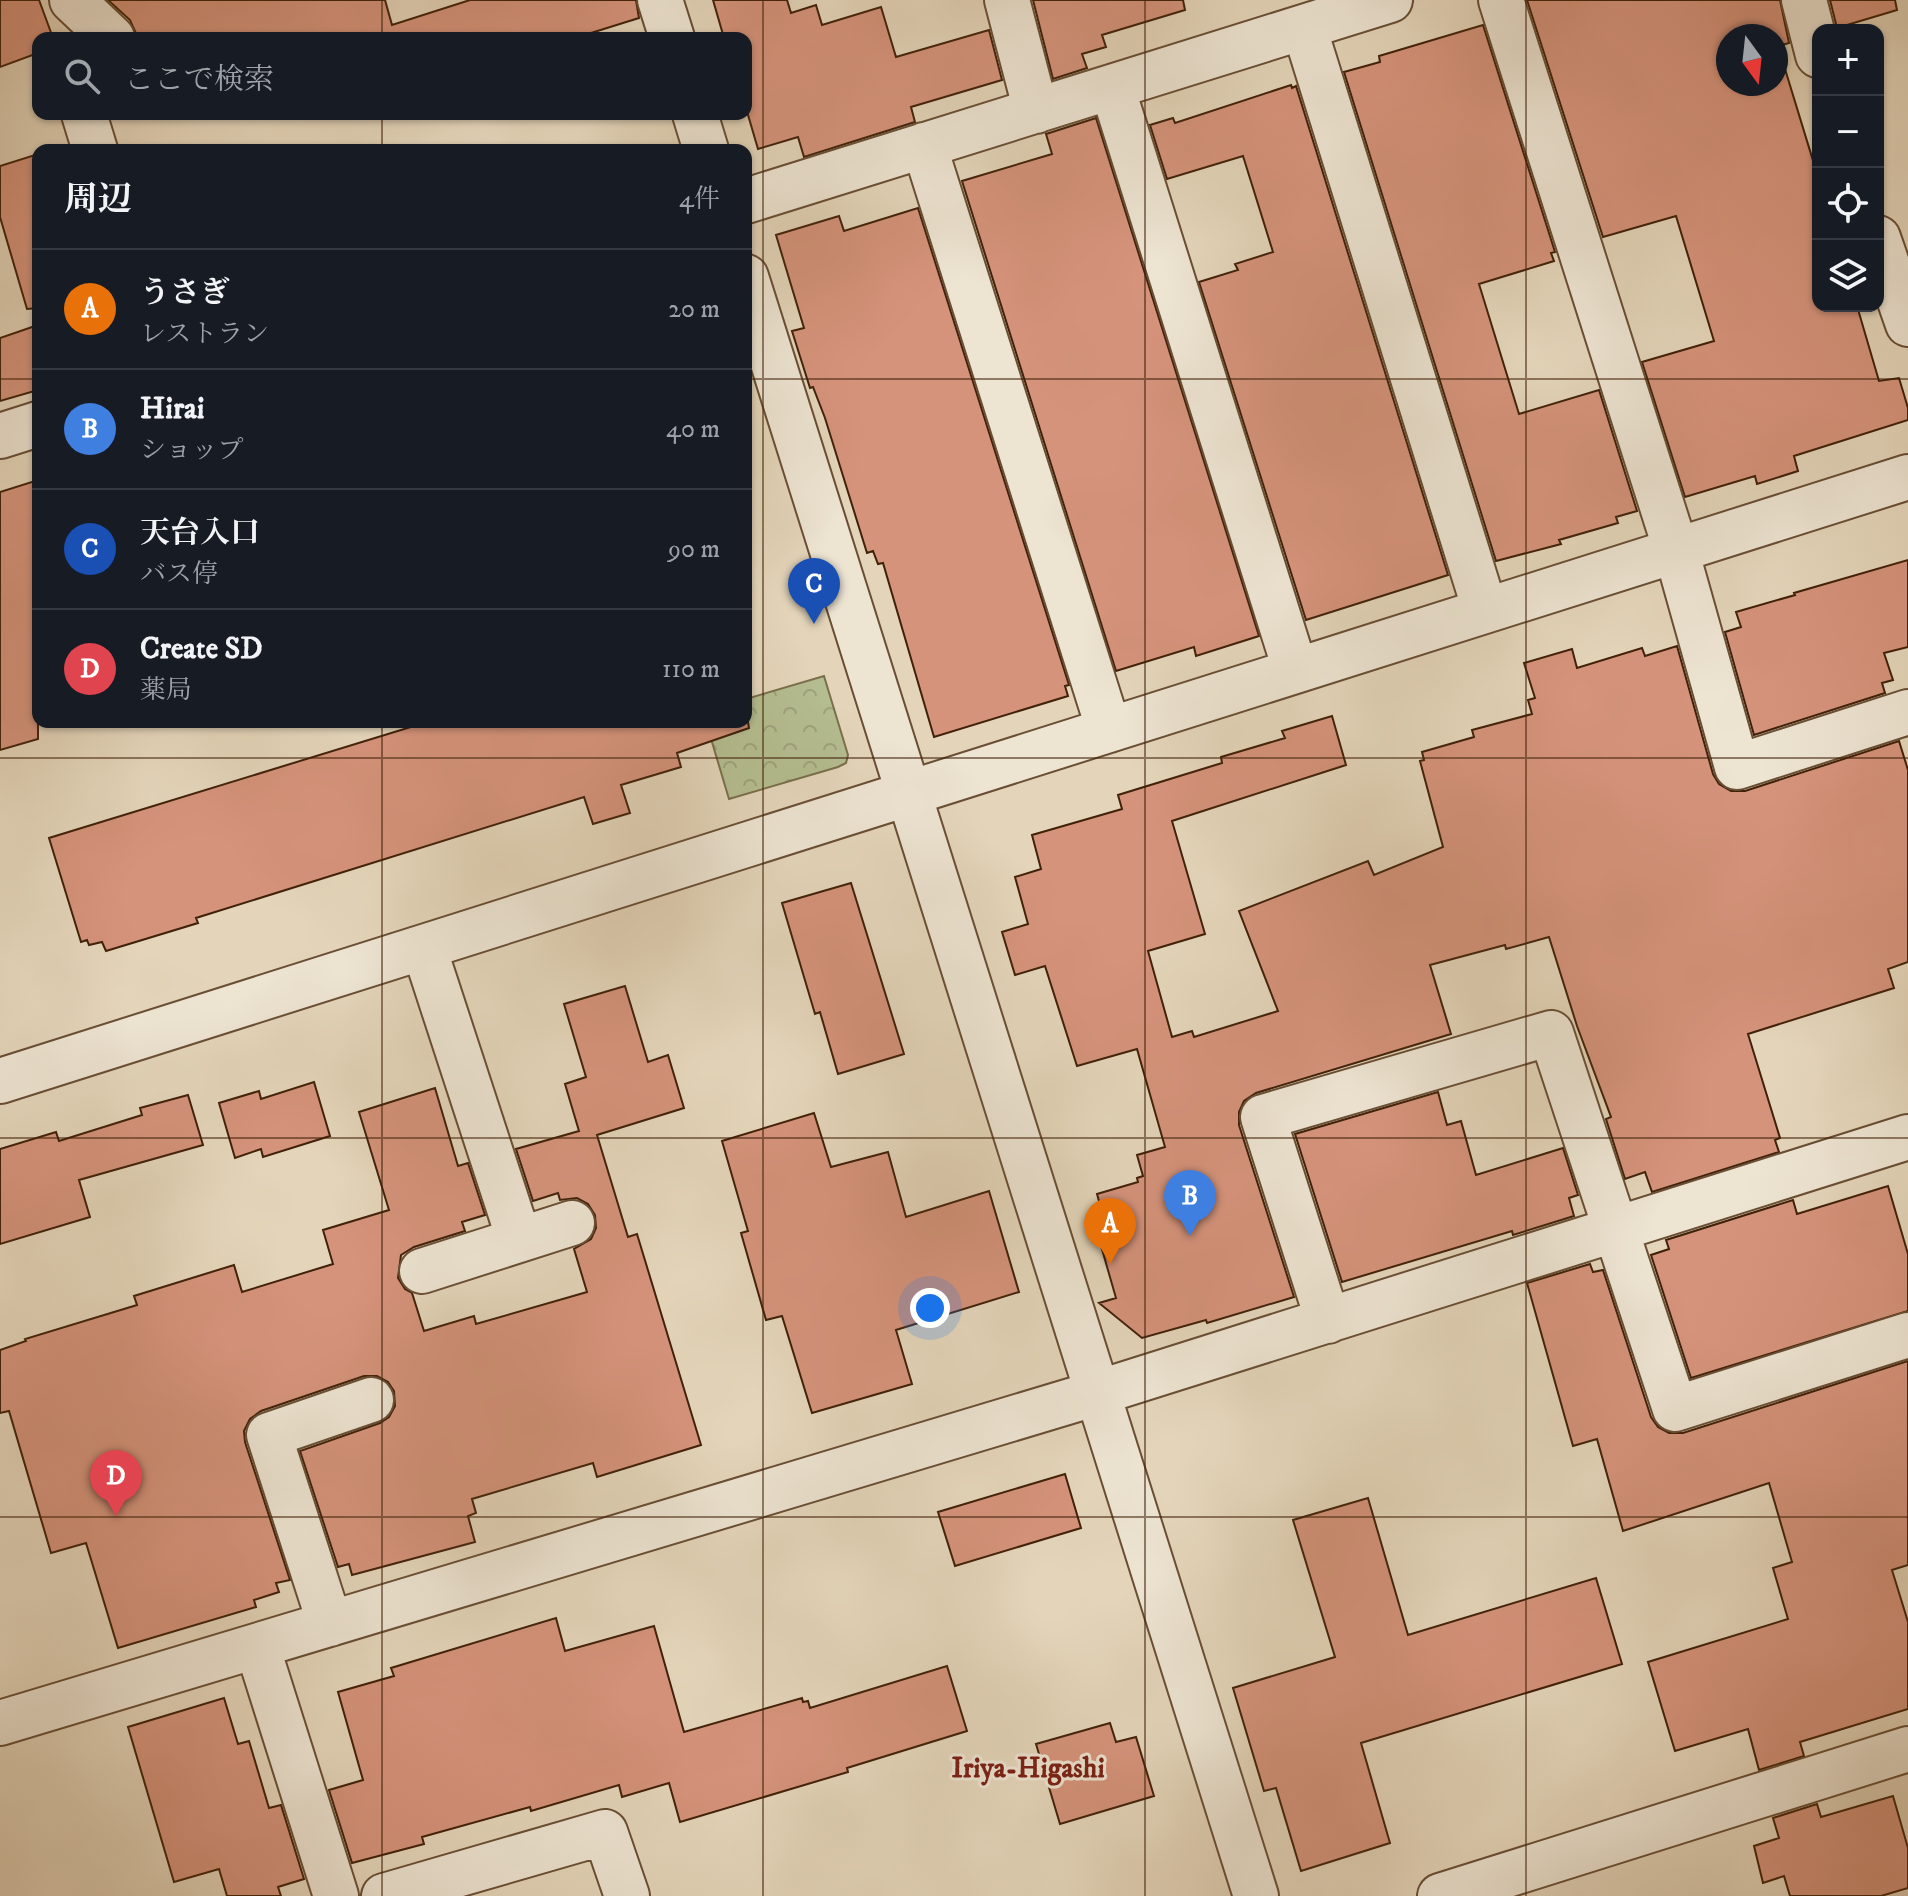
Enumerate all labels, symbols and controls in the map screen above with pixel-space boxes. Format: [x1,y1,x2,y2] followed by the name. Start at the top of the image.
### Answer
[1716,24,1788,96] north arrow
[1812,24,1884,312] map controls
[1812,24,1884,96] button: +
[32,32,752,120] search box
[60,54,104,98] icon: search
[124,62,274,99] text: ここで検索
[1812,96,1884,168] button: −
[1812,168,1884,240] button: locate
[64,179,132,221] text: 周辺
[679,183,720,216] text: 4件
[1812,240,1884,312] button: layers
[140,275,230,312] text: うさぎ
[82,293,98,326] text: A
[668,293,720,326] text: 20 m
[140,318,269,351] text: レストラン
[140,391,205,428] text: Hirai
[82,413,98,446] text: B
[666,413,720,446] text: 40 m
[140,434,243,467] text: ショップ
[140,515,260,552] text: 天台入口
[81,533,99,566] text: C
[668,533,720,566] text: 90 m
[140,558,218,591] text: バス停
[788,558,840,624] pin: C
[140,631,263,668] text: Create SD
[80,653,100,686] text: D
[662,653,720,686] text: 110 m
[140,674,192,707] text: 薬局
[1164,1170,1216,1236] pin: B
[1084,1198,1136,1264] pin: A
[910,1288,950,1328] your location
[90,1450,142,1516] pin: D
[951,1751,1105,1786] district label: Iriya-Higashi

